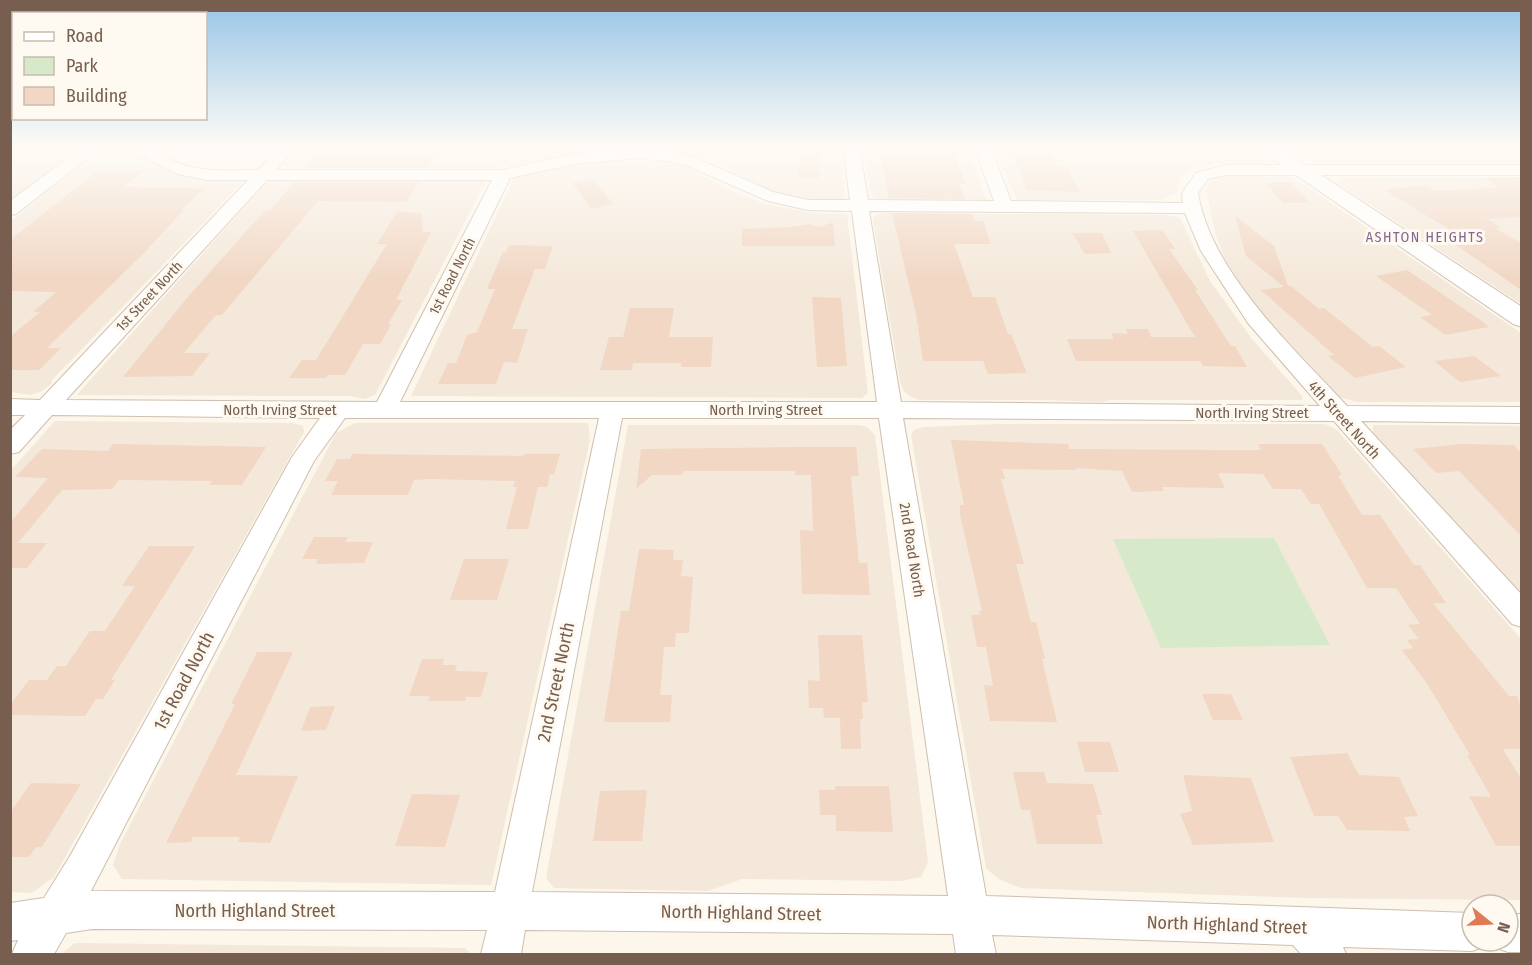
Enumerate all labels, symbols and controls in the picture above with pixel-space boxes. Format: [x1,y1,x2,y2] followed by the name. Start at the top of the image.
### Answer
[12,12,207,120] legend
[66,25,103,47] text: Road
[66,55,99,77] text: Park
[66,85,127,107] text: Building
[1366,229,1484,246] district label: ASHTON HEIGHTS
[426,235,479,318] street label: 1st Road North
[113,258,186,335] street label: 1st Street North
[1304,377,1384,463] street label: 4th Street North
[223,401,337,419] street label: North Irving Street
[709,401,823,419] street label: North Irving Street
[1195,404,1309,422] street label: North Irving Street
[896,501,928,599] street label: 2nd Road North
[533,620,579,744] street label: 2nd Street North
[149,628,219,734] street label: 1st Road North
[1460,893,1520,953] north arrow
[175,900,335,922] street label: North Highland Street
[660,901,822,925] street label: North Highland Street
[1146,911,1308,939] street label: North Highland Street
[1493,920,1514,935] text: N

